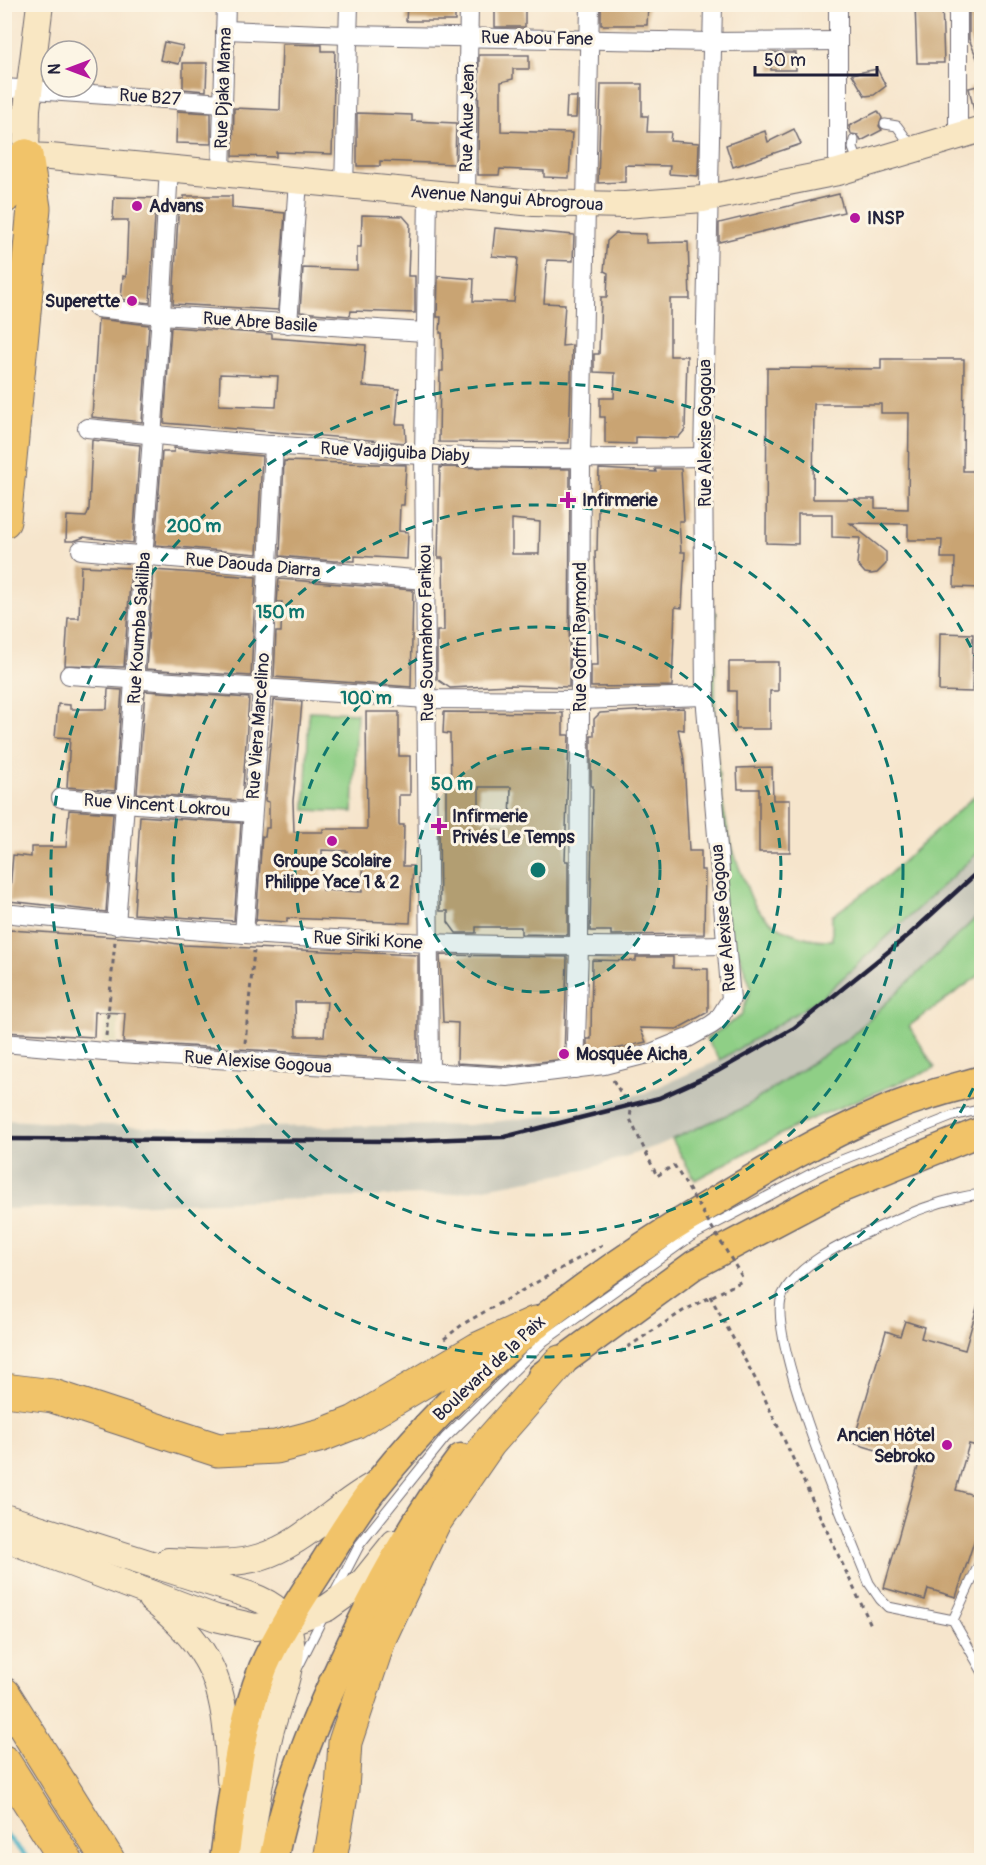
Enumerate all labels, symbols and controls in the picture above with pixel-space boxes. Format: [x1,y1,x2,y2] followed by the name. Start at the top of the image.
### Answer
[481,26,593,51] street label: Rue Abou Fane
[210,27,237,149] street label: Rue Djaka Mama
[39,39,99,99] north arrow
[755,39,876,77] scale bar
[764,49,806,72] text: 50 m
[45,63,65,74] text: N
[455,63,480,173] street label: Rue Akue Jean
[118,84,182,111] street label: Rue B27
[410,180,604,217] street label: Avenue Nangui Abrogroua
[149,195,204,218] place label: Advans
[130,199,144,213] marker: Advans
[867,207,905,230] place label: INSP
[848,211,862,225] marker: INSP
[45,290,121,313] place label: Superette
[125,294,139,308] marker: Superette
[202,307,318,338] street label: Rue Abre Basile
[694,359,717,507] street label: Rue Alexise Gogoua
[320,437,470,468] street label: Rue Vadjiguiba Diaby
[582,489,659,512] place label: Infirmerie
[559,491,577,509] marker: Infirmerie
[167,515,221,538] text: 200 m
[413,544,440,722] street label: Rue Soumahoro Farikou
[184,548,322,583] street label: Rue Daouda Diarra
[123,551,156,705] street label: Rue Koumba Sakiliba
[569,562,592,712] street label: Rue Goffri Raymond
[256,601,305,624] text: 150 m
[242,652,275,800] street label: Rue Viera Marcelino
[340,687,392,710] text: 100 m
[431,773,473,796] text: 50 m
[83,789,231,822] street label: Rue Vincent Lokrou
[452,805,575,849] place label: Infirmerie Privés Le Temps
[430,817,448,835] marker: Infirmerie Privés Le Temps
[325,834,339,848] marker: Groupe Scolaire Philippe Yace 1 & 2
[706,843,741,993] street label: Rue Alexise Gogoua
[264,850,400,894] place label: Groupe Scolaire Philippe Yace 1 & 2
[528,860,548,880] centre of rings
[313,926,423,955] street label: Rue Siriki Kone
[576,1043,688,1066] place label: Mosquée Aicha
[183,1046,333,1079] street label: Rue Alexise Gogoua
[557,1047,571,1061] marker: Mosquée Aicha
[428,1310,550,1426] street label: Boulevard de la Paix
[837,1424,935,1468] place label: Ancien Hôtel Sebroko
[940,1438,954,1452] marker: Ancien Hôtel Sebroko

